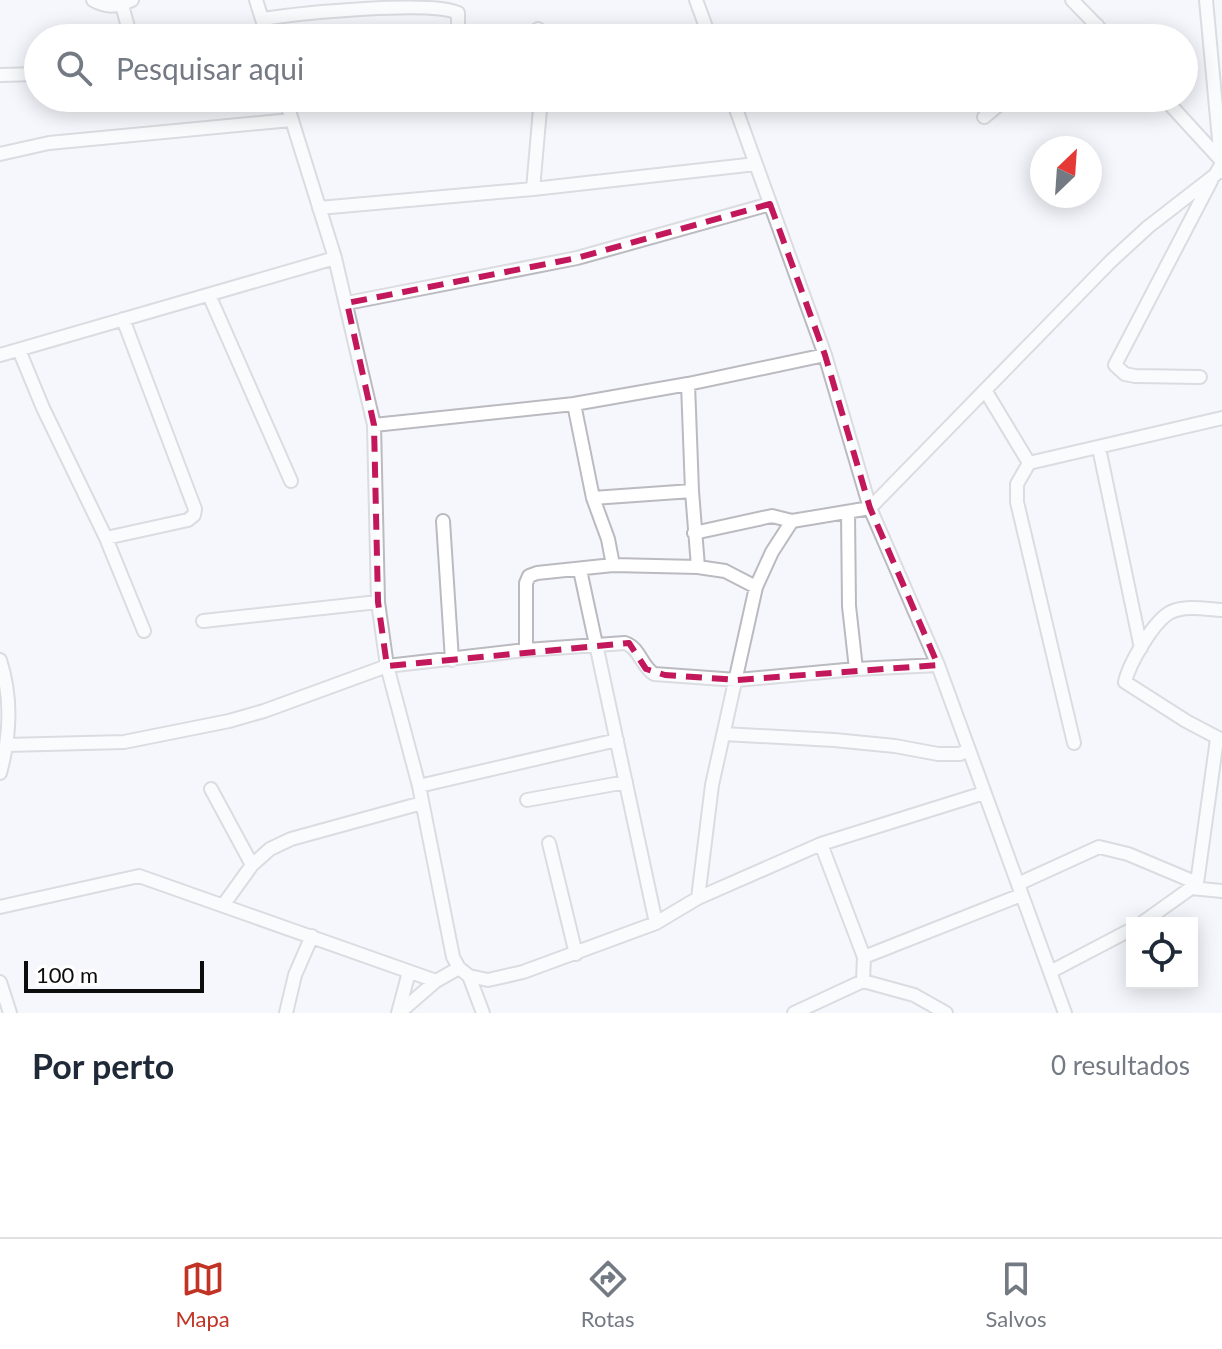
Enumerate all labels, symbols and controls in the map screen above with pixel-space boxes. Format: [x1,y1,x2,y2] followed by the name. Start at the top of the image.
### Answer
[24,24,1198,112] search box
[52,46,96,90] icon: search
[116,50,304,86] text: Pesquisar aqui
[1030,136,1102,208] north arrow
[1126,917,1198,989] map controls
[1126,917,1198,989] button: locate
[24,957,204,993] scale bar
[36,961,98,988] text: 100 m
[32,1045,174,1086] text: Por perto
[1051,1049,1190,1081] text: 0 resultados
[176,1257,230,1332] tab: Mapa
[581,1257,635,1332] tab: Rotas
[986,1257,1046,1332] tab: Salvos

